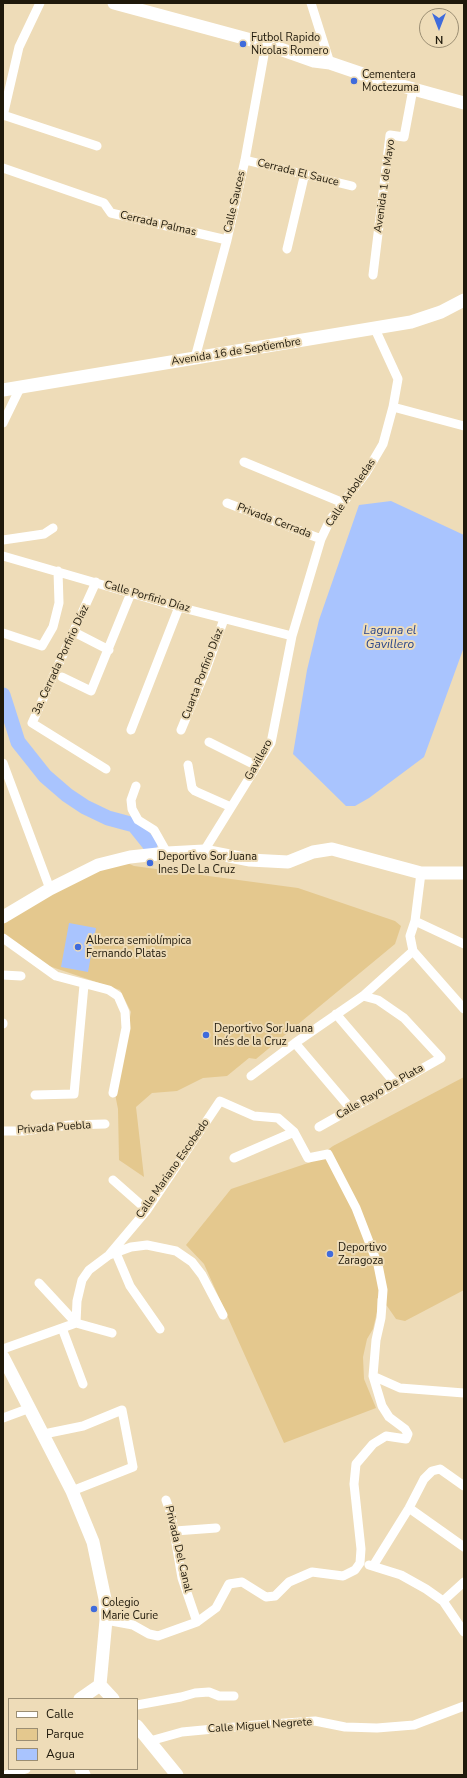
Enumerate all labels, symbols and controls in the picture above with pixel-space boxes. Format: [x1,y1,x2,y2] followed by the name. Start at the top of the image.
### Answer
[419,8,459,48] north arrow
[251,31,329,57] place label: Futbol Rapido Nicolas Romero
[435,32,443,47] text: N
[238,39,248,49] marker: Futbol Rapido Nicolas Romero
[362,68,419,94] place label: Cementera Moctezuma
[349,76,359,86] marker: Cementera Moctezuma
[372,138,398,234] street label: Avenida 1 de Mayo
[256,156,340,190] street label: Cerrada El Sauce
[221,170,249,234] street label: Calle Sauces
[119,209,197,239] street label: Cerrada Palmas
[170,335,302,369] street label: Avenida 16 de Septiembre
[323,456,379,530] street label: Calle Arboledas
[235,501,313,541] street label: Privada Cerrada
[103,578,191,616] street label: Calle Porfirio Díaz
[30,603,92,717] street label: 3a. Cerrada Porfirio Díaz
[364,624,416,652] water label: Laguna el Gavillero
[180,627,226,721] street label: Cuarta Porfirio Díaz
[242,737,276,783] street label: Gavillero
[158,850,257,876] place label: Deportivo Sor Juana Ines De La Cruz
[145,858,155,868] marker: Deportivo Sor Juana Ines De La Cruz
[86,934,191,960] place label: Alberca semiolímpica Fernando Platas
[73,942,83,952] marker: Alberca semiolímpica Fernando Platas
[214,1022,313,1048] place label: Deportivo Sor Juana Inés de la Cruz
[201,1030,211,1040] marker: Deportivo Sor Juana Inés de la Cruz
[334,1062,426,1122] street label: Calle Rayo De Plata
[134,1117,212,1221] street label: Calle Mariano Escobedo
[17,1119,91,1137] street label: Privada Puebla
[338,1241,387,1267] place label: Deportivo Zaragoza
[325,1249,335,1259] marker: Deportivo Zaragoza
[162,1505,194,1593] street label: Privada Del Canal
[102,1596,158,1622] place label: Colegio Marie Curie
[89,1604,99,1614] marker: Colegio Marie Curie
[8,1698,138,1770] legend
[46,1706,74,1722] text: Calle
[207,1716,313,1736] street label: Calle Miguel Negrete
[46,1726,84,1742] text: Parque
[46,1746,75,1762] text: Agua

